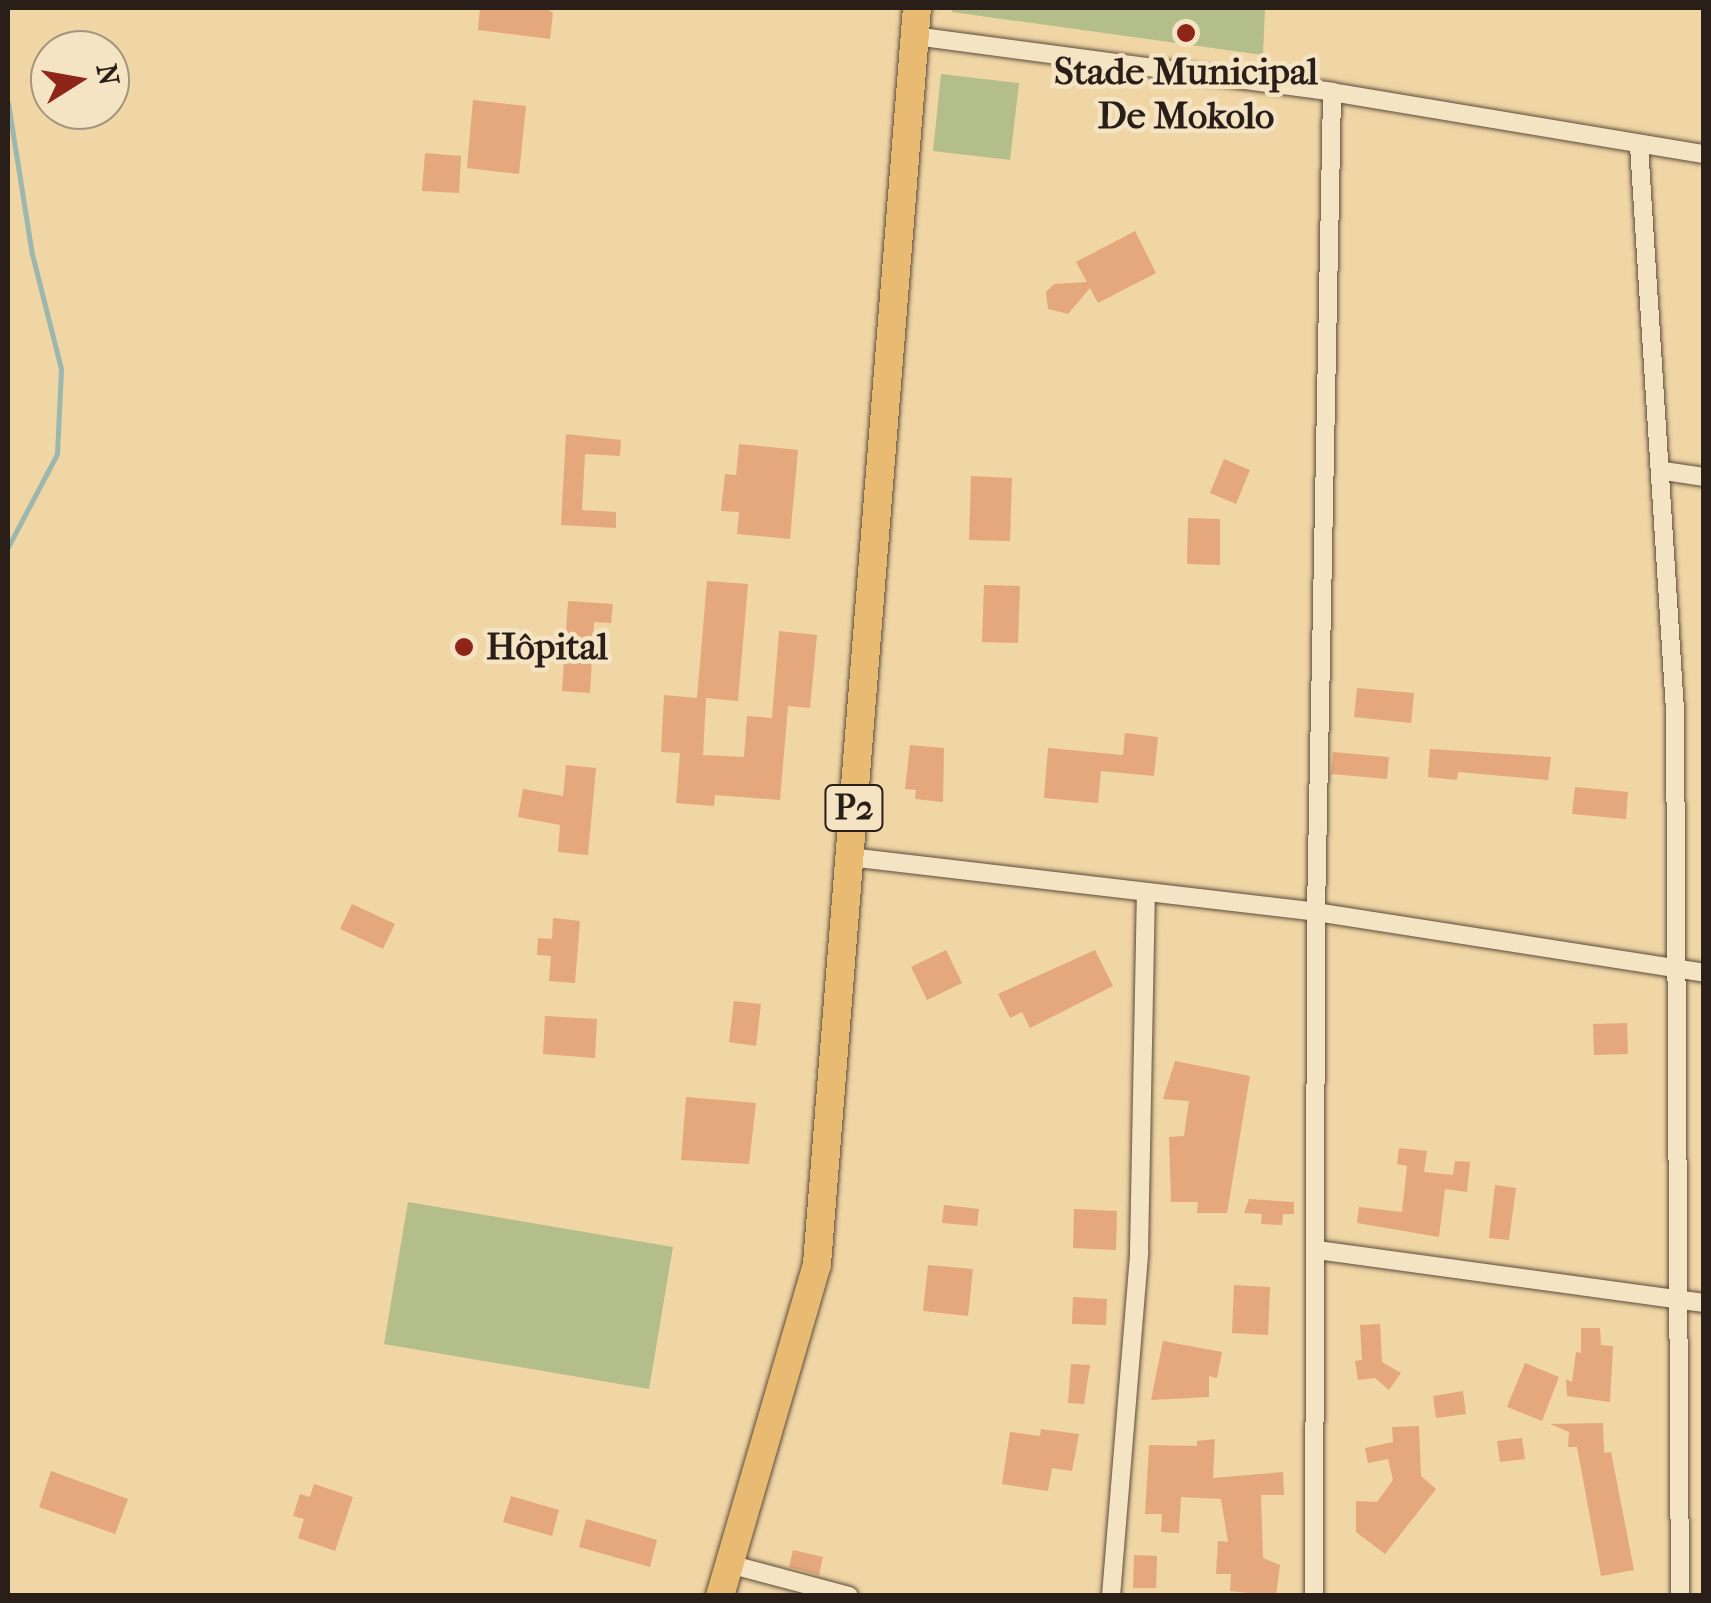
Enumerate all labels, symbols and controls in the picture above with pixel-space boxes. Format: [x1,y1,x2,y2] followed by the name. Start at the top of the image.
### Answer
[1175,22,1197,44] marker: Stade Municipal De Mokolo
[30,30,130,130] north arrow
[1054,49,1318,138] place label: Stade Municipal De Mokolo
[90,61,126,88] text: N
[486,624,608,670] place label: Hôpital
[451,634,477,660] marker: Hôpital
[824,778,884,838] road number: P2

